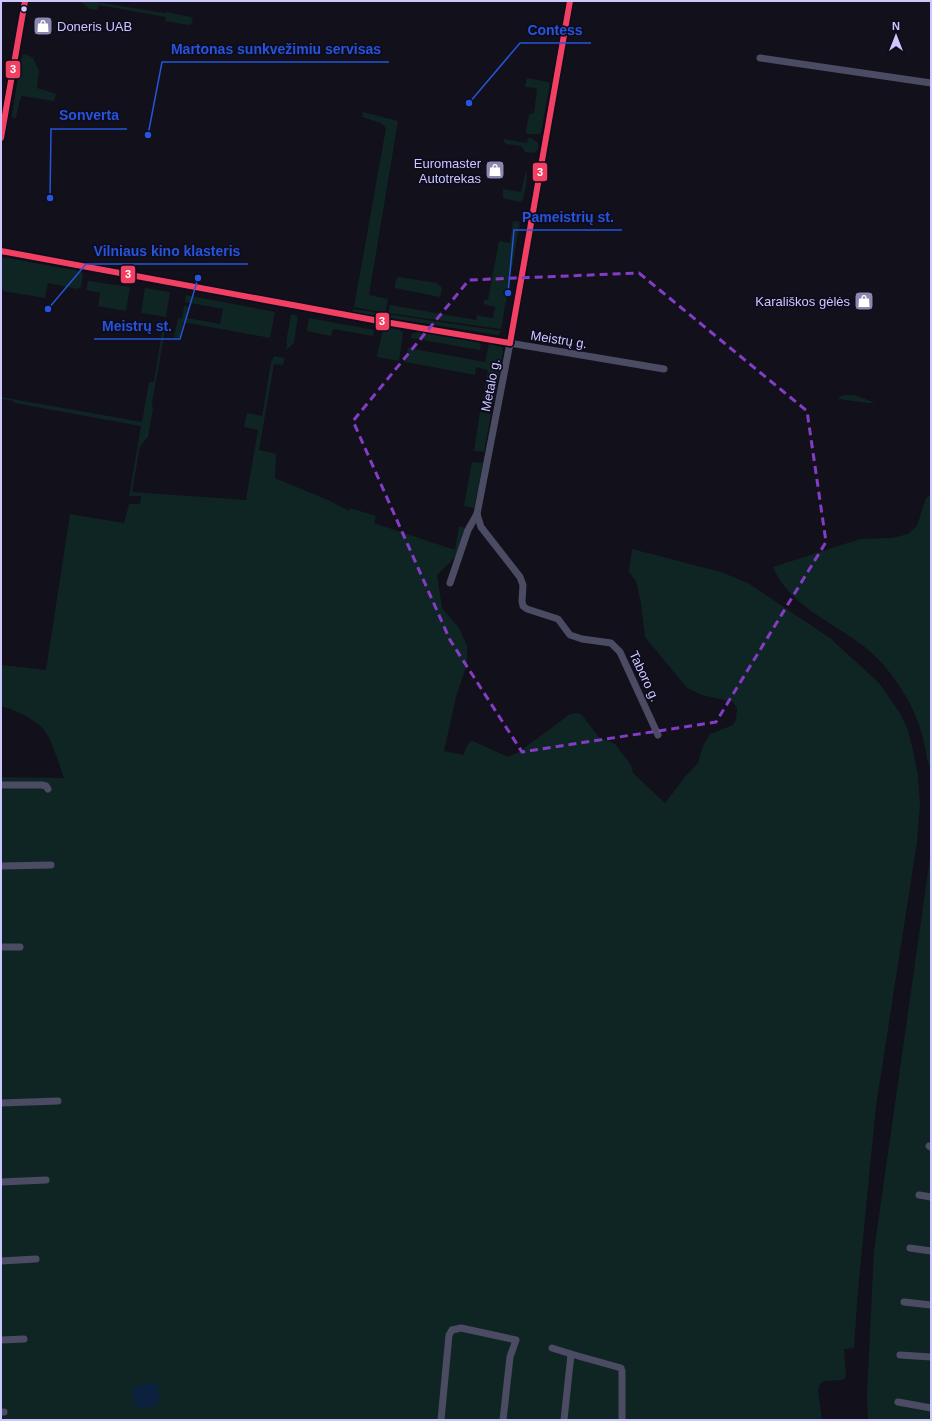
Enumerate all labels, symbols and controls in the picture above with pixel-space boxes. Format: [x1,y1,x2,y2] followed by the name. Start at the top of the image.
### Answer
[19,4,29,14] unlabelled marker
[32,15,54,37] shop icon: Doneris UAB
[876,16,916,56] north arrow
[520,17,591,43] callout: Contess
[57,19,132,34] place label: Doneris UAB
[892,20,900,32] text: N
[527,22,583,38] text: Contess
[162,36,389,62] callout: Martonas sunkvežimiu servisas
[171,41,381,57] text: Martonas sunkvežimiu servisas
[5,60,21,79] line badge: 3
[10,63,16,75] text: 3
[51,103,127,129] callout: Sonverta
[59,107,119,123] text: Sonverta
[414,156,482,186] place label: Euromaster Autotrekas
[484,159,506,181] shop icon: Euromaster Autotrekas
[532,162,548,182] line badge: 3
[537,166,543,178] text: 3
[514,204,622,230] callout: Pameistrių st.
[522,209,614,225] text: Pameistrių st.
[86,238,248,264] callout: Vilniaus kino klasteris
[94,243,241,259] text: Vilniaus kino klasteris
[120,265,136,284] line badge: 3
[125,268,131,280] text: 3
[853,290,875,312] shop icon: Karališkos gėlės
[755,294,851,309] place label: Karališkos gėlės
[375,312,390,331] line badge: 3
[94,313,180,339] callout: Meistrų st.
[379,315,385,327] text: 3
[102,318,172,334] text: Meistrų st.
[530,328,588,351] street label: Meistrų g.
[478,357,503,413] street label: Metalo g.
[626,648,663,704] street label: Taboro g.

